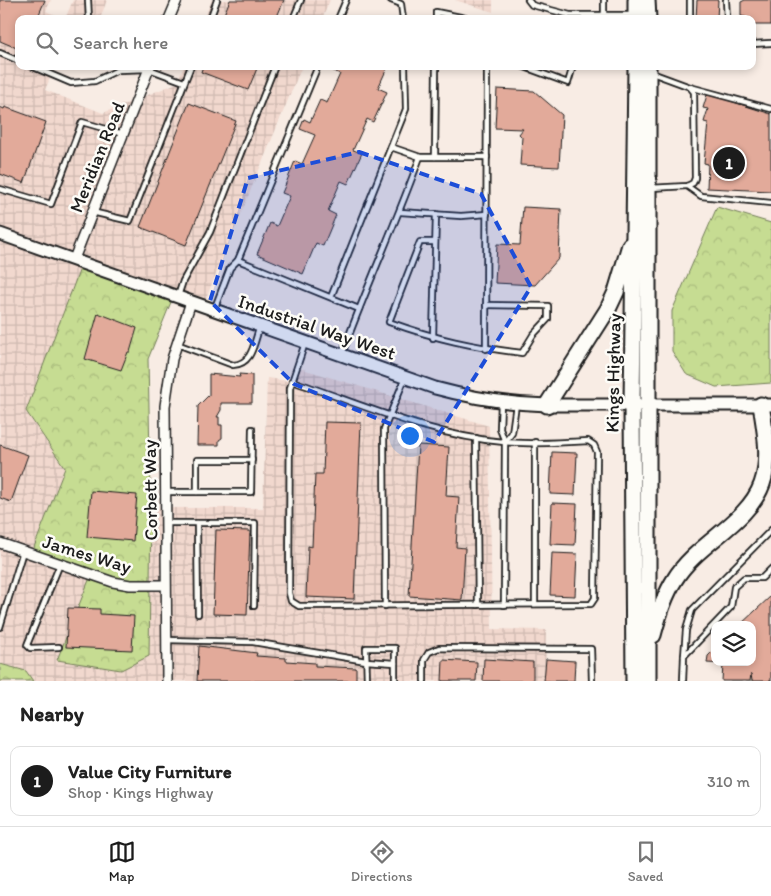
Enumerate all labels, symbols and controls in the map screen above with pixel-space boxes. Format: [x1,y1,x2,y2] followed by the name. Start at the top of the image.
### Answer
[15,15,756,70] search box
[33,29,61,57] icon: search
[73,31,168,54] text: Search here
[64,98,130,216] street label: Meridian Road
[713,144,745,182] pin: 1
[235,289,399,365] street label: Industrial Way West
[600,313,626,433] street label: Kings Highway
[397,423,423,449] your location
[138,439,162,541] street label: Corbett Way
[40,530,134,578] street label: James Way
[711,621,756,666] map controls
[711,621,756,666] button: layers
[20,701,84,726] text: Nearby
[68,760,232,783] text: Value City Furniture
[33,772,41,791] text: 1
[707,772,750,791] text: 310 m
[68,783,213,802] text: Shop · Kings Highway
[108,838,136,885] tab: Map
[351,838,412,885] tab: Directions
[628,838,663,885] tab: Saved

